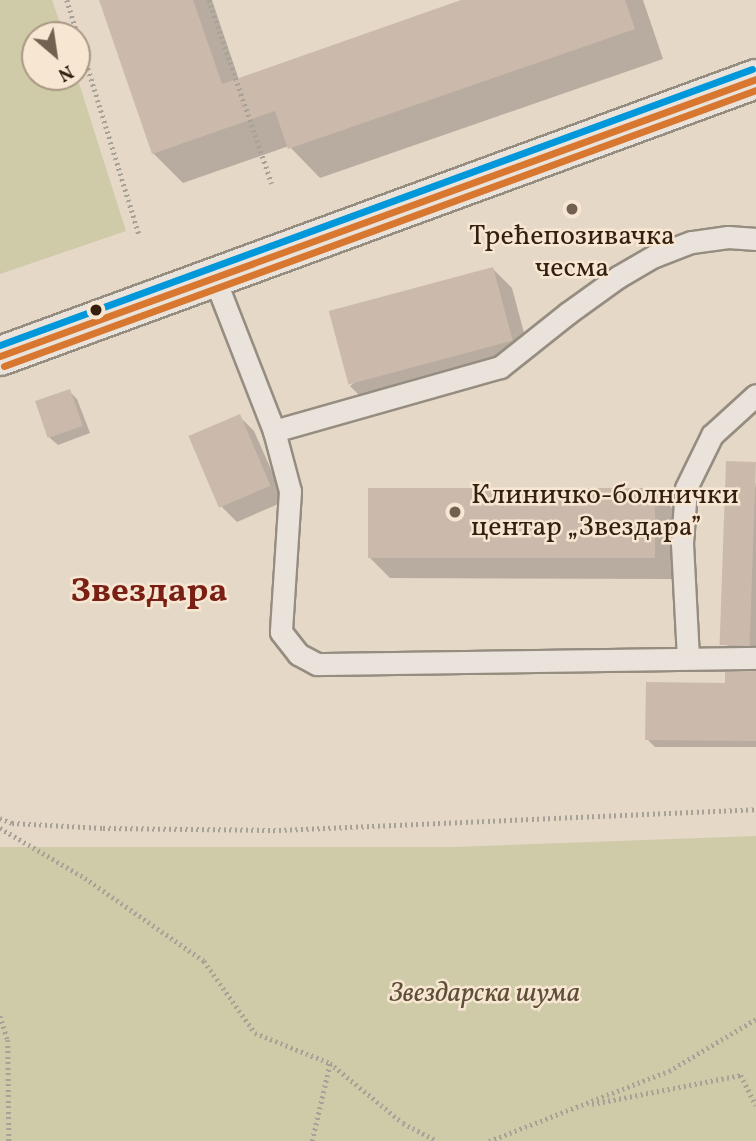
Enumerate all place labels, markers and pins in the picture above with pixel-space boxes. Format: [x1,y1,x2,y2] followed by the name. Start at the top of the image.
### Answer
[564,201,580,217] marker: Трећепозивачка чесма
[469,220,675,286] place label: Трећепозивачка чесма
[89,303,103,317] unlabelled marker
[471,479,739,545] place label: Клиничко-болнички центар „Звездара”
[445,502,465,522] marker: Клиничко-болнички центар „Звездара”

